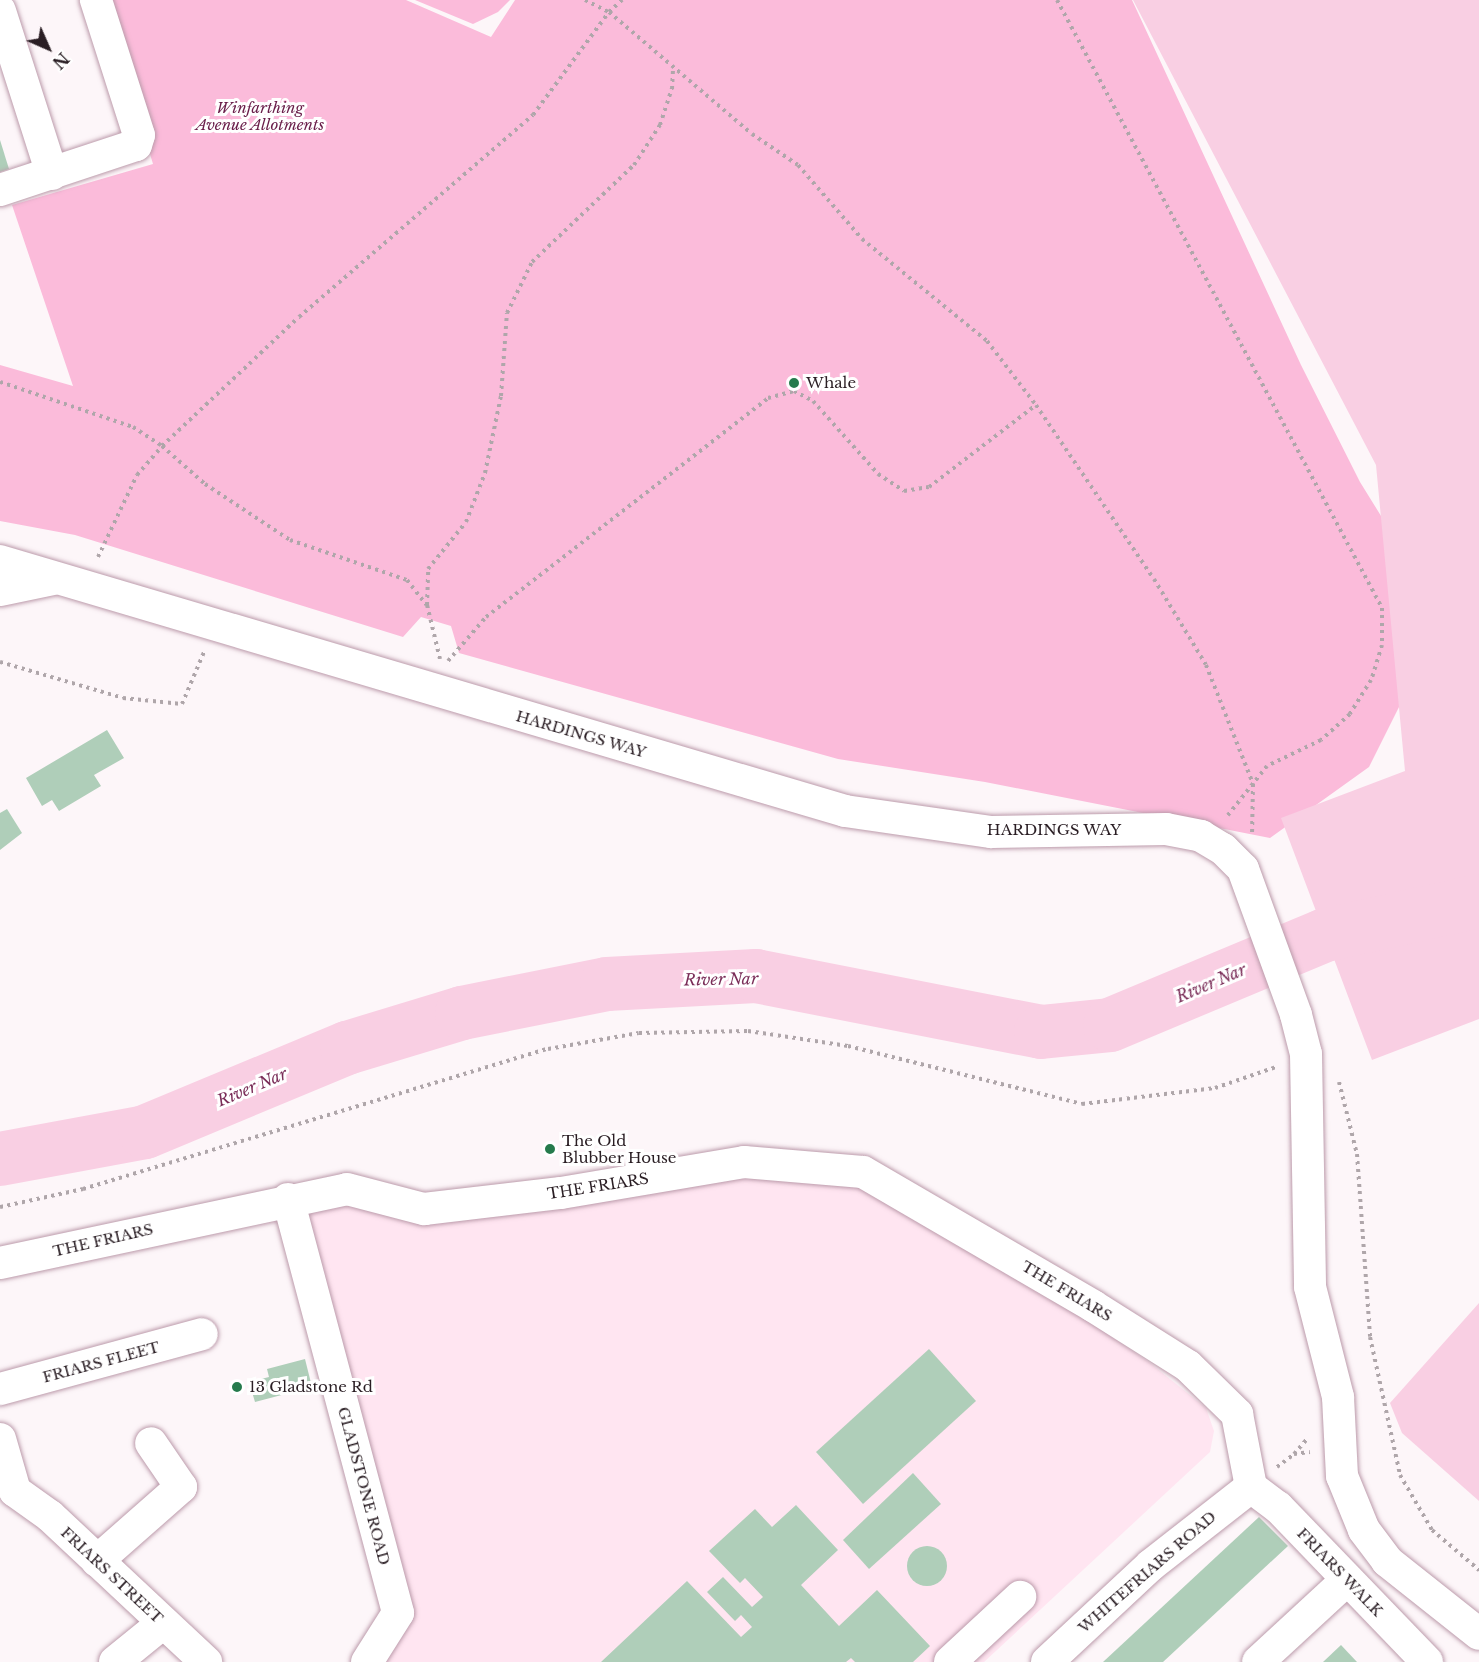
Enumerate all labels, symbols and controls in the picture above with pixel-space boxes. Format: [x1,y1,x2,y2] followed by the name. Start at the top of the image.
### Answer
[18,18,78,78] north arrow
[48,48,73,73] text: N
[195,98,325,133] park label: Winfarthing Avenue Allotments
[806,374,856,392] place label: Whale
[787,376,801,390] marker: Whale
[514,707,648,761] street label: HARDINGS WAY
[986,821,1122,839] street label: HARDINGS WAY
[1173,960,1249,1006] water label: River Nar
[683,969,759,989] water label: River Nar
[214,1064,290,1110] water label: River Nar
[562,1131,677,1166] place label: The Old Blubber House
[543,1142,557,1156] marker: The Old Blubber House
[546,1169,650,1203] street label: THE FRIARS
[51,1220,155,1260] street label: THE FRIARS
[1019,1257,1115,1325] street label: THE FRIARS
[41,1338,161,1386] street label: FRIARS FLEET
[249,1378,373,1396] place label: 13 Gladstone Rd
[230,1380,244,1394] marker: 13 Gladstone Rd
[334,1405,394,1567] street label: GLADSTONE ROAD
[1075,1507,1219,1637] street label: WHITEFRIARS ROAD
[57,1523,167,1627] street label: FRIARS STREET
[1293,1524,1387,1620] street label: FRIARS WALK

